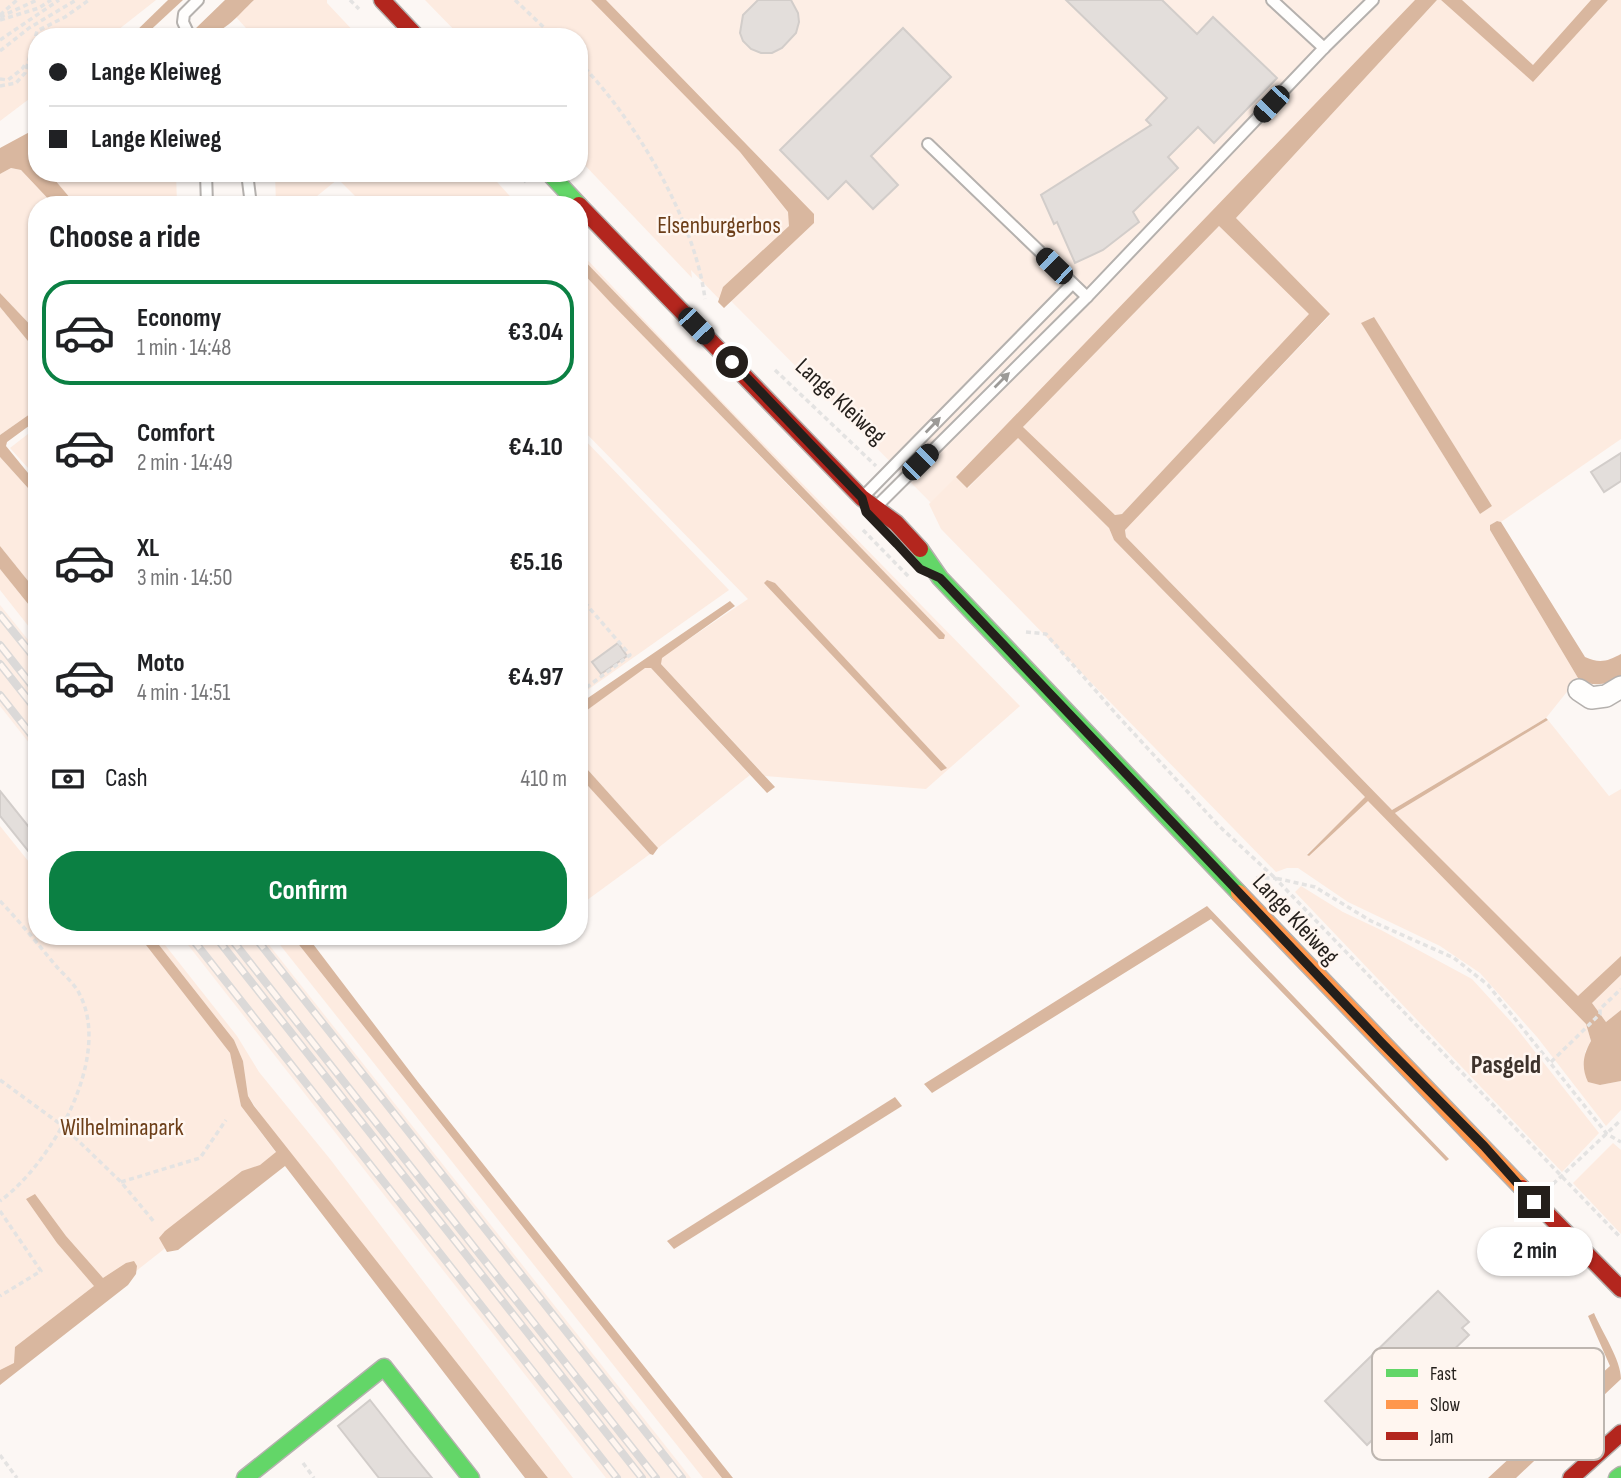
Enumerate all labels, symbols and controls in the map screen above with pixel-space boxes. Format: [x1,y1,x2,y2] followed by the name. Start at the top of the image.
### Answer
[91,57,222,88] text: Lange Kleiweg
[1249,81,1294,127] car
[91,124,222,155] text: Lange Kleiweg
[657,211,781,240] park label: Elsenburgerbos
[49,218,201,257] text: Choose a ride
[1032,244,1077,288] car
[53,301,116,364] icon: car
[137,303,221,334] text: Economy
[674,304,719,348] car
[508,317,563,348] text: €3.04
[137,334,231,362] text: 1 min · 14:48
[716,346,748,378] route start
[789,352,892,451] street label: Lange Kleiweg
[994,372,1011,389] one-way arrow
[53,416,116,479] icon: car
[924,417,941,434] one-way arrow
[137,418,215,449] text: Comfort
[508,432,563,463] text: €4.10
[898,440,943,484] car
[137,449,233,477] text: 2 min · 14:49
[53,531,116,594] icon: car
[137,533,159,564] text: XL
[509,547,563,578] text: €5.16
[137,564,233,592] text: 3 min · 14:50
[53,646,116,709] icon: car
[137,648,185,679] text: Moto
[508,662,563,693] text: €4.97
[137,679,230,707] text: 4 min · 14:51
[49,760,87,798] icon: cash
[105,763,148,794] text: Cash
[521,765,567,793] text: 410 m
[49,851,567,931] button: Confirm
[1246,868,1345,971] street label: Lange Kleiweg
[1471,1050,1541,1081] district label: Pasgeld
[60,1113,184,1142] park label: Wilhelminapark
[1518,1186,1550,1218] route end
[1476,1226,1592,1276] callout: 2 min
[1513,1237,1557,1265] text: 2 min
[1372,1348,1604,1460] legend
[1430,1363,1457,1386] text: Fast
[1430,1394,1460,1417] text: Slow
[1429,1426,1453,1449] text: Jam

